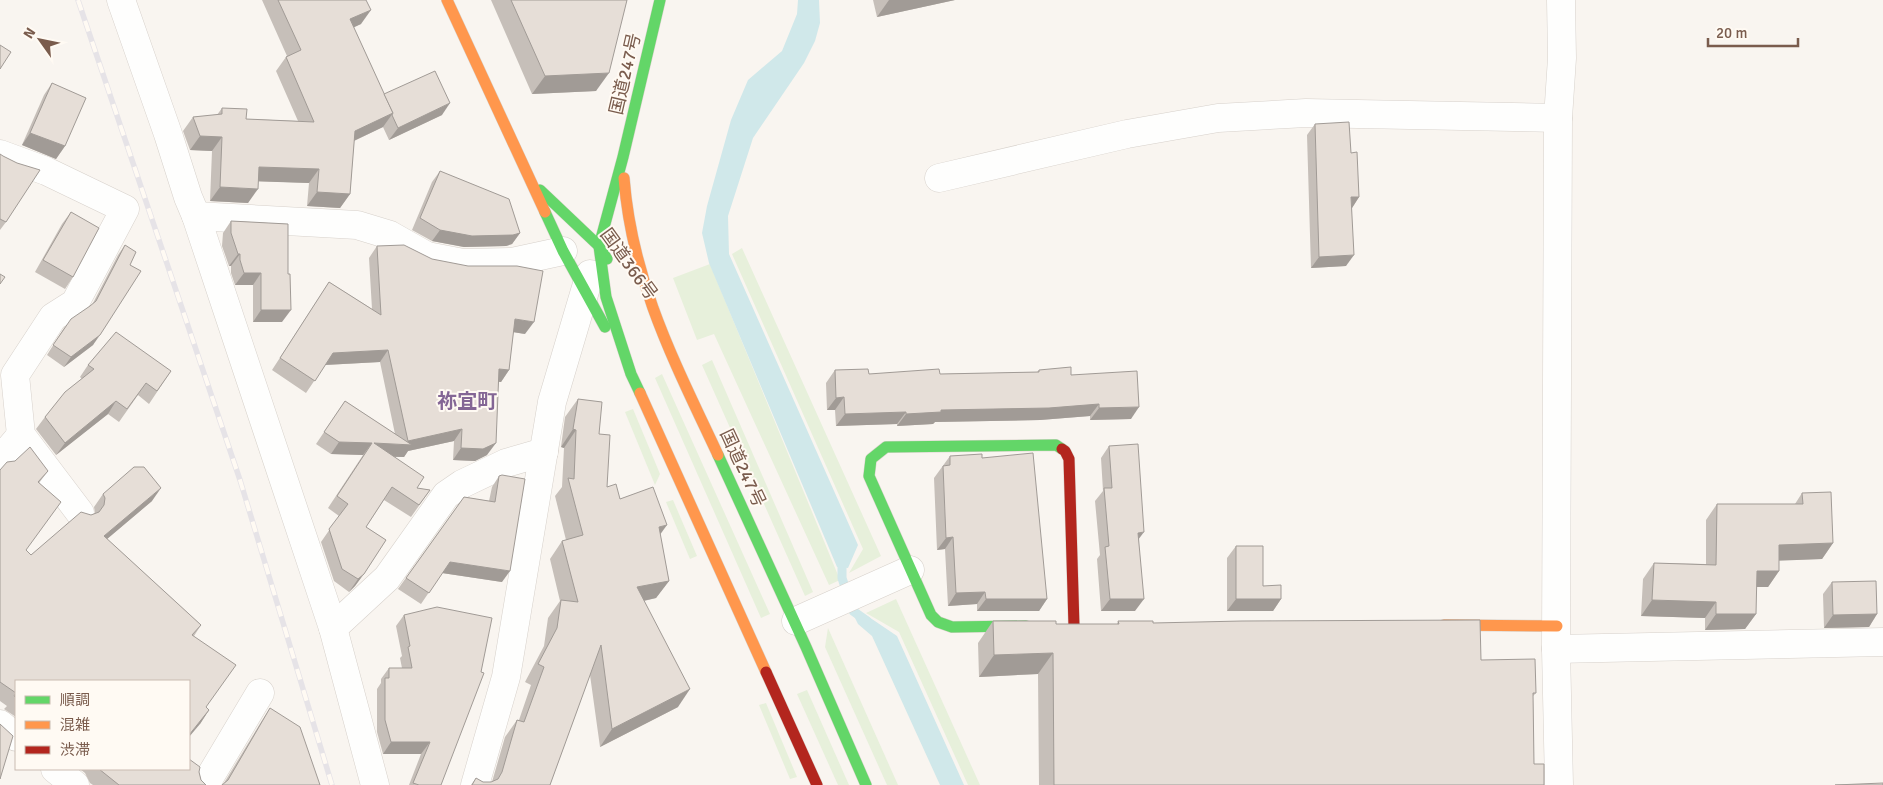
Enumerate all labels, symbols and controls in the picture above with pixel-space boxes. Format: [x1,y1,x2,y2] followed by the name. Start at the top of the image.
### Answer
[15,15,65,65] north arrow
[1708,15,1798,47] scale bar
[20,24,39,42] text: N
[1716,24,1747,42] text: 20 m
[605,31,645,117] street label: 国道247号
[596,224,662,304] street label: 国道366号
[437,389,497,414] district label: 祢宜町
[715,426,771,510] street label: 国道247号
[15,680,190,770] legend
[60,691,90,709] text: 順調
[60,716,90,734] text: 混雑
[60,741,90,759] text: 渋滞

